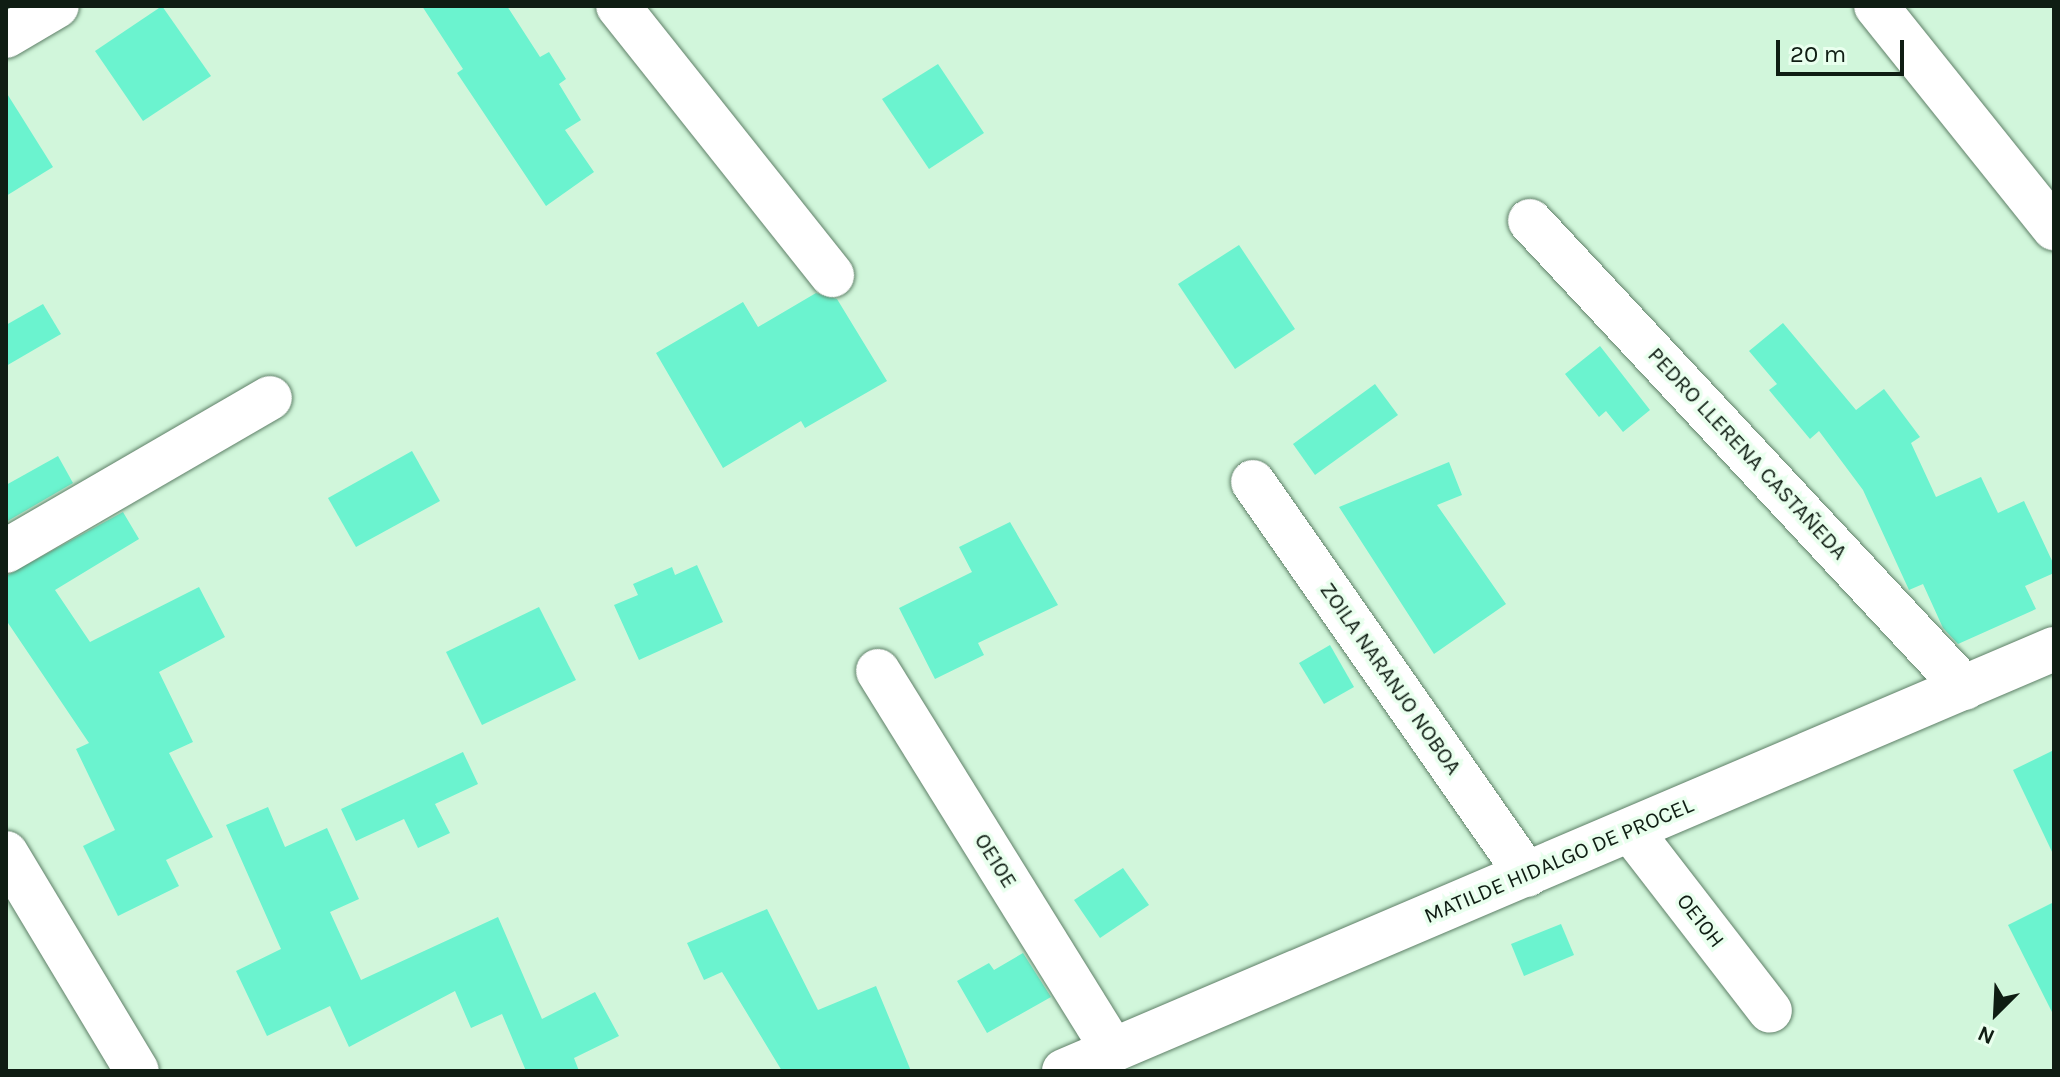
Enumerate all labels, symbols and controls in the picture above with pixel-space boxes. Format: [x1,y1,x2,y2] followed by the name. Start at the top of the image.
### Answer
[1780,24,1908,74] scale bar
[1790,40,1846,68] text: 20 m
[1642,342,1852,566] street label: PEDRO LLERENA CASTAÑEDA
[1314,578,1466,780] street label: ZOILA NARANJO NOBOA
[1420,792,1698,930] street label: MATILDE HIDALGO DE PROCEL
[968,829,1022,893] street label: OE10E
[1671,889,1729,953] street label: OE10H
[1956,973,2036,1053] north arrow
[1974,1020,1999,1050] text: N

